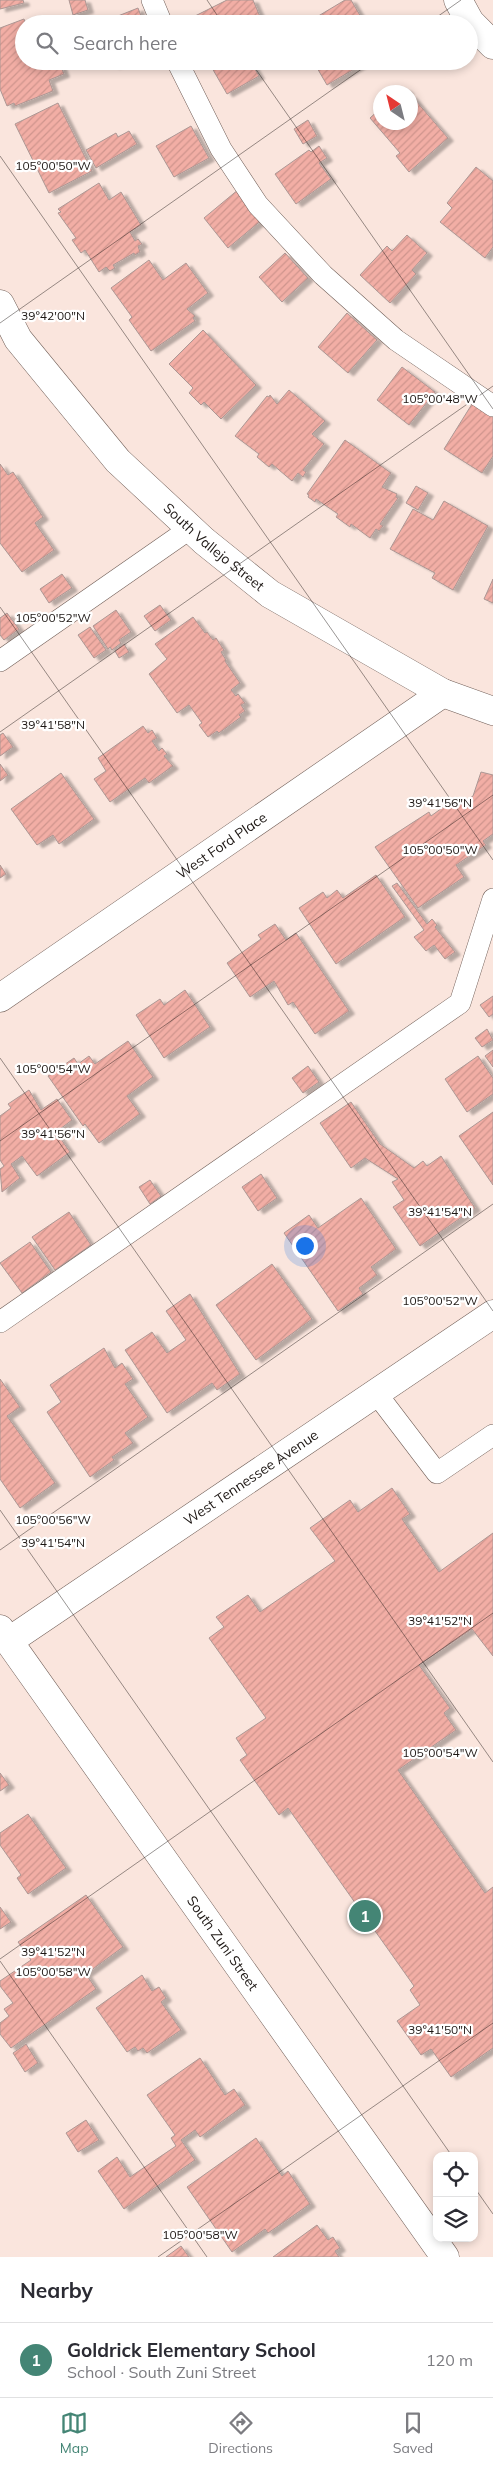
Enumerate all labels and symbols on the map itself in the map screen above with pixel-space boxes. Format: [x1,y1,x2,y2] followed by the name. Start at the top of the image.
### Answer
[373,85,418,130] north arrow
[15,158,91,173] text: 105°00'50"W
[21,308,85,323] text: 39°42'00"N
[402,391,478,406] text: 105°00'48"W
[160,499,268,595] street label: South Vallejo Street
[15,610,91,625] text: 105°00'52"W
[21,717,85,732] text: 39°41'58"N
[408,795,472,810] text: 39°41'56"N
[173,808,270,883] street label: West Ford Place
[402,842,478,857] text: 105°00'50"W
[15,1061,91,1076] text: 105°00'54"W
[21,1126,85,1141] text: 39°41'56"N
[408,1204,472,1219] text: 39°41'54"N
[292,1233,318,1259] your location
[402,1293,478,1308] text: 105°00'52"W
[180,1426,322,1529] street label: West Tennessee Avenue
[15,1512,91,1527] text: 105°00'56"W
[21,1535,85,1550] text: 39°41'54"N
[408,1613,472,1628] text: 39°41'52"N
[402,1745,478,1760] text: 105°00'54"W
[183,1892,262,1994] street label: South Zuni Street
[349,1897,381,1935] pin: 1
[21,1944,85,1959] text: 39°41'52"N
[15,1964,91,1979] text: 105°00'58"W
[408,2022,472,2037] text: 39°41'50"N
[162,2227,238,2242] text: 105°00'58"W

